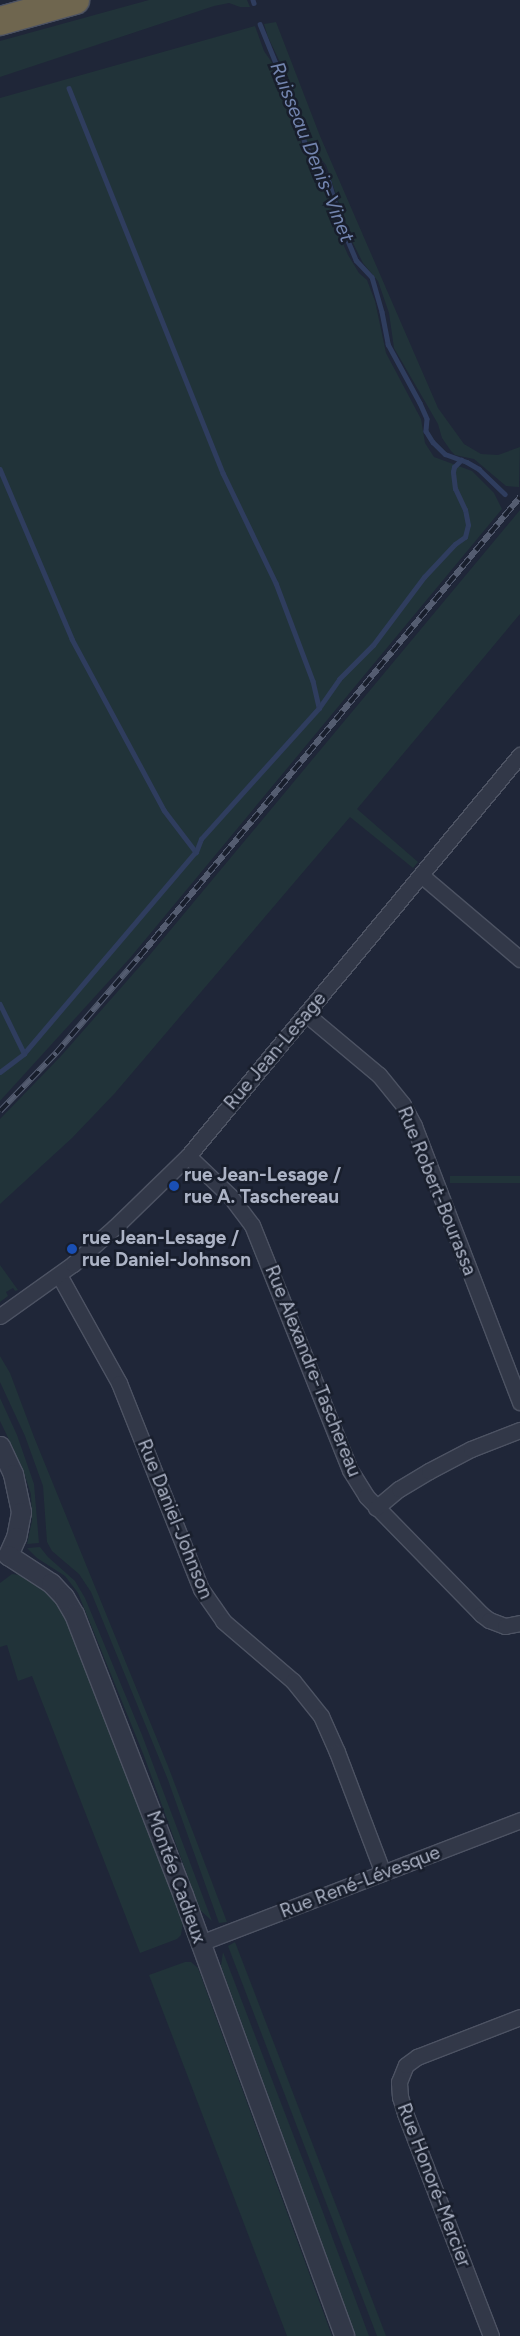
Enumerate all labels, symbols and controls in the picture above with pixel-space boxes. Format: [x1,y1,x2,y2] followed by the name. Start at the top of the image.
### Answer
[265,58,359,246] water label: Ruisseau Denis-Vinet
[219,988,331,1114] street label: Rue Jean-Lesage
[393,1103,481,1279] street label: Rue Robert-Bourassa
[184,1164,341,1208] place label: rue Jean-Lesage / rue A. Taschereau
[168,1180,180,1192] marker: rue Jean-Lesage / rue A. Taschereau
[82,1227,251,1271] place label: rue Jean-Lesage / rue Daniel-Johnson
[66,1243,78,1255] marker: rue Jean-Lesage / rue Daniel-Johnson
[260,1262,366,1480] street label: Rue Alexandre-Taschereau
[133,1436,217,1602] street label: Rue Daniel-Johnson
[141,1808,211,1946] street label: Montée Cadieux
[277,1841,443,1923] street label: Rue René-Lévesque
[392,2100,476,2270] street label: Rue Honoré-Mercier

